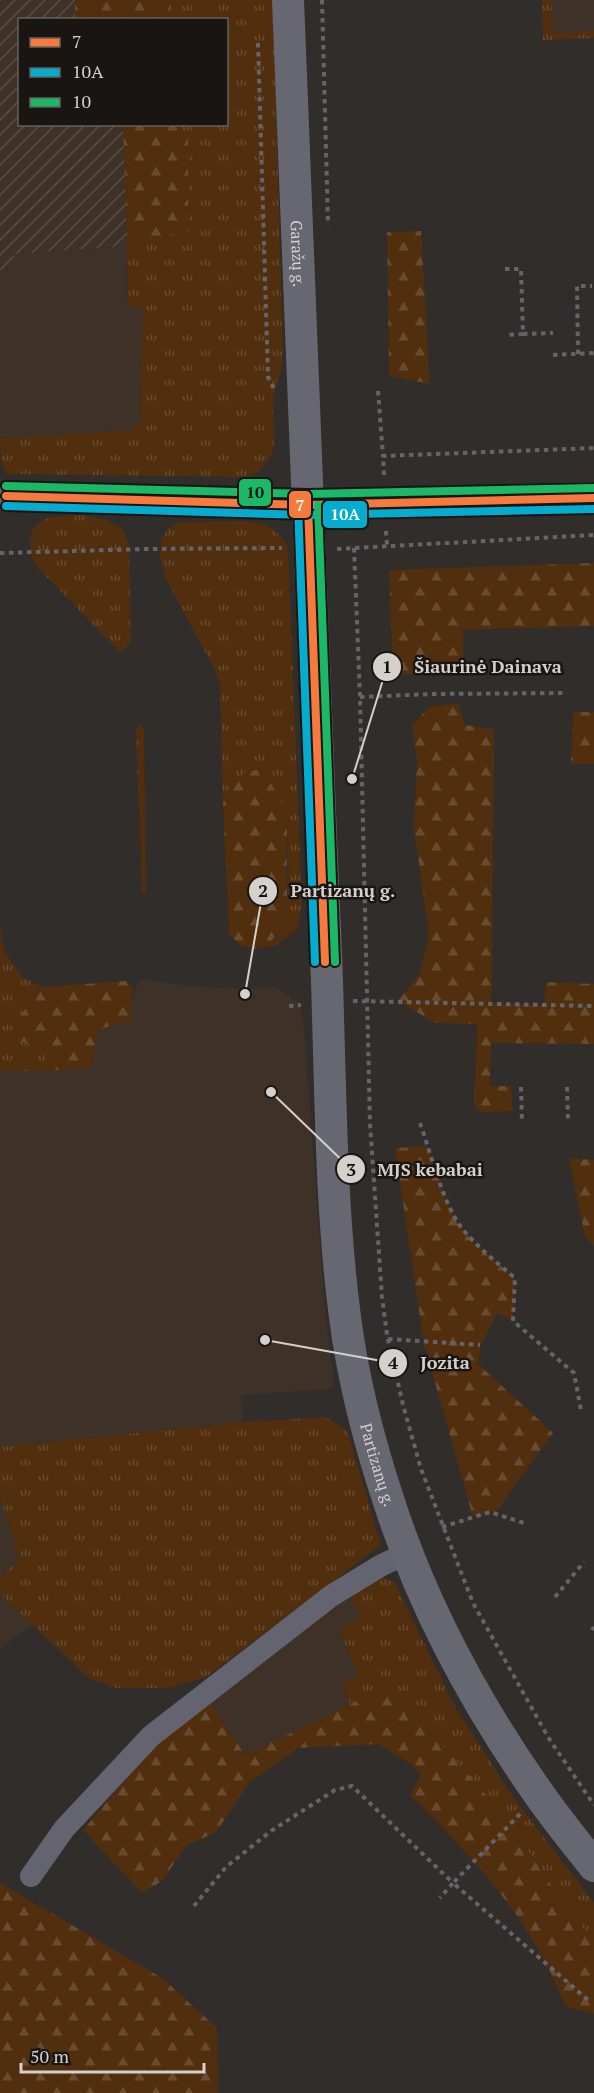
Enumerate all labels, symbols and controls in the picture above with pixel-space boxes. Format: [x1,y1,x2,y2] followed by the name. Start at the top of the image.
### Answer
[18,18,228,126] legend
[72,29,82,53] text: 7
[72,59,104,83] text: 10A
[72,89,91,113] text: 10
[286,220,310,288] street label: Garažų g.
[238,478,272,507] line badge: 10
[246,481,264,503] text: 10
[288,490,312,519] line badge: 7
[295,494,305,516] text: 7
[322,500,368,529] line badge: 10A
[330,503,360,525] text: 10A
[372,649,574,685] callout: Šiaurinė Dainava
[382,654,392,678] text: 1
[414,654,562,678] text: Šiaurinė Dainava
[248,873,407,909] callout: Partizanų g.
[258,878,268,902] text: 2
[291,878,395,902] text: Partizanų g.
[336,1151,495,1187] callout: MJS kebabai
[346,1157,356,1181] text: 3
[377,1157,483,1181] text: MJS kebabai
[378,1345,482,1381] callout: Jozita
[388,1350,399,1374] text: 4
[420,1350,470,1374] text: Jozita
[355,1421,401,1509] street label: Partizanų g.
[21,2036,204,2074] scale bar
[30,2044,70,2068] text: 50 m

